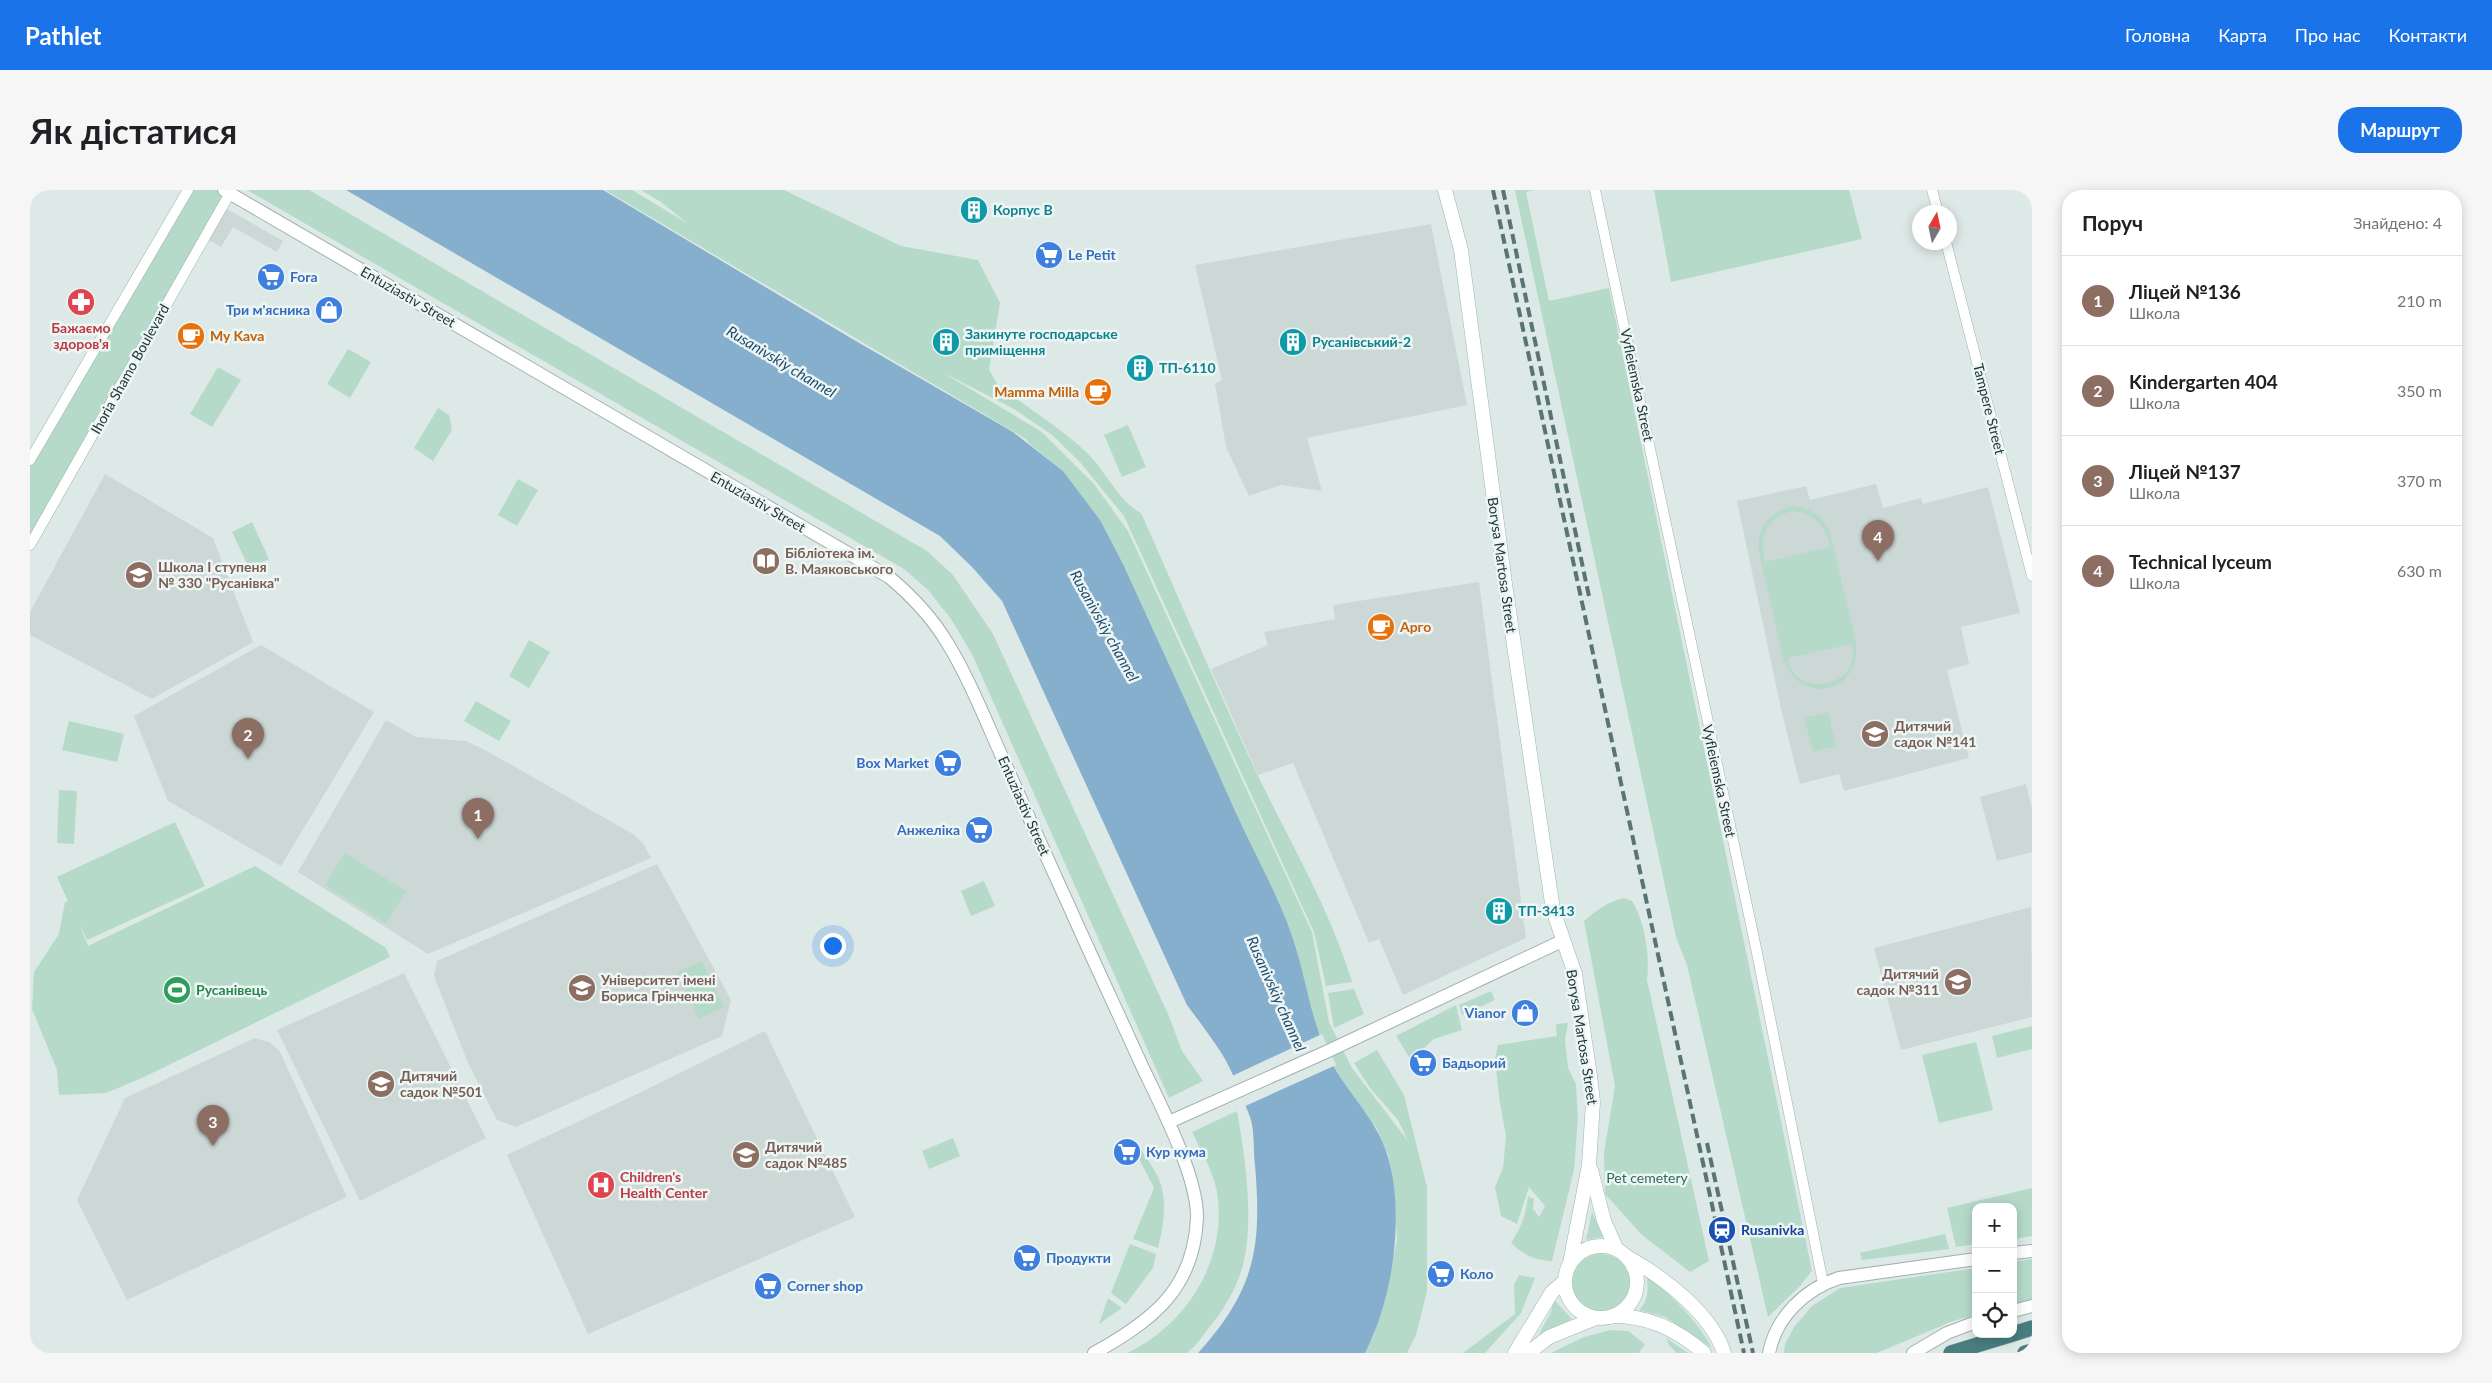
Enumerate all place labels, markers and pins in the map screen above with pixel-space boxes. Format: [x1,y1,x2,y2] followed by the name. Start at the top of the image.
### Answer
[959,195,989,225] building icon: Корпус В
[993,201,1053,218] place label: Корпус В
[1034,240,1064,270] supermarket icon: Le Petit
[1068,246,1117,263] place label: Le Petit
[256,262,286,292] supermarket icon: Fora
[290,268,318,285] place label: Fora
[66,287,96,317] pharmacy icon: Бажаємо здоров'я
[314,295,344,325] shop icon: Три м'ясника
[226,301,310,318] place label: Три м'ясника
[51,319,111,352] place label: Бажаємо здоров'я
[176,321,206,351] cafe icon: My Kava
[965,325,1118,358] place label: Закинуте господарське приміщення
[210,327,264,344] place label: My Kava
[931,327,961,357] building icon: Закинуте господарське приміщення
[1278,327,1308,357] building icon: Русанівський-2
[1312,333,1411,350] place label: Русанівський-2
[1125,353,1155,383] building icon: ТП-6110
[1159,359,1216,376] place label: ТП-6110
[1083,377,1113,407] cafe icon: Mamma Milla
[994,383,1079,400] place label: Mamma Milla
[1862,520,1894,561] pin: 4
[785,544,893,577] place label: Бібліотека ім. В. Маяковського
[751,546,781,576] library icon: Бібліотека ім. В. Маяковського
[158,558,279,591] place label: Школа І ступеня № 330 "Русанівка"
[124,560,154,590] school or university icon: Школа І ступеня № 330 "Русанівка"
[1366,612,1396,642] cafe icon: Арго
[1399,618,1431,635] place label: Арго
[1894,717,1976,750] place label: Дитячий садок №141
[232,718,264,759] pin: 2
[1860,719,1890,749] school or university icon: Дитячий садок №141
[933,748,963,778] supermarket icon: Box Market
[856,754,930,771] place label: Box Market
[462,798,494,839] pin: 1
[964,815,994,845] supermarket icon: Анжеліка
[896,821,960,838] place label: Анжеліка
[1484,896,1514,926] building icon: ТП-3413
[1518,902,1575,919] place label: ТП-3413
[1857,965,1939,998] place label: Дитячий садок №311
[1943,967,1973,997] school or university icon: Дитячий садок №311
[600,971,716,1004] place label: Університет імені Бориса Грінченка
[567,973,597,1003] school or university icon: Університет імені Бориса Грінченка
[162,975,192,1005] sports icon: Русанівець
[196,981,267,998] place label: Русанівець
[1510,998,1540,1028] shop icon: Vianor
[1463,1004,1507,1021] place label: Vianor
[1408,1048,1438,1078] supermarket icon: Бадьорий
[1442,1054,1506,1071] place label: Бадьорий
[400,1067,482,1100] place label: Дитячий садок №501
[366,1069,396,1099] school or university icon: Дитячий садок №501
[197,1105,229,1146] pin: 3
[1112,1137,1142,1167] supermarket icon: Кур кума
[765,1138,847,1171] place label: Дитячий садок №485
[731,1140,761,1170] school or university icon: Дитячий садок №485
[1146,1143,1206,1160] place label: Кур кума
[620,1168,708,1201] place label: Children's Health Center
[586,1170,616,1200] hospital icon: Children's Health Center
[1707,1215,1737,1245] station icon: Rusanivka
[1741,1221,1804,1238] place label: Rusanivka
[1012,1243,1042,1273] supermarket icon: Продукти
[1046,1249,1111,1266] place label: Продукти
[1426,1259,1456,1289] supermarket icon: Коло
[1460,1265,1493,1282] place label: Коло
[753,1271,783,1301] supermarket icon: Corner shop
[787,1277,863,1294] place label: Corner shop

